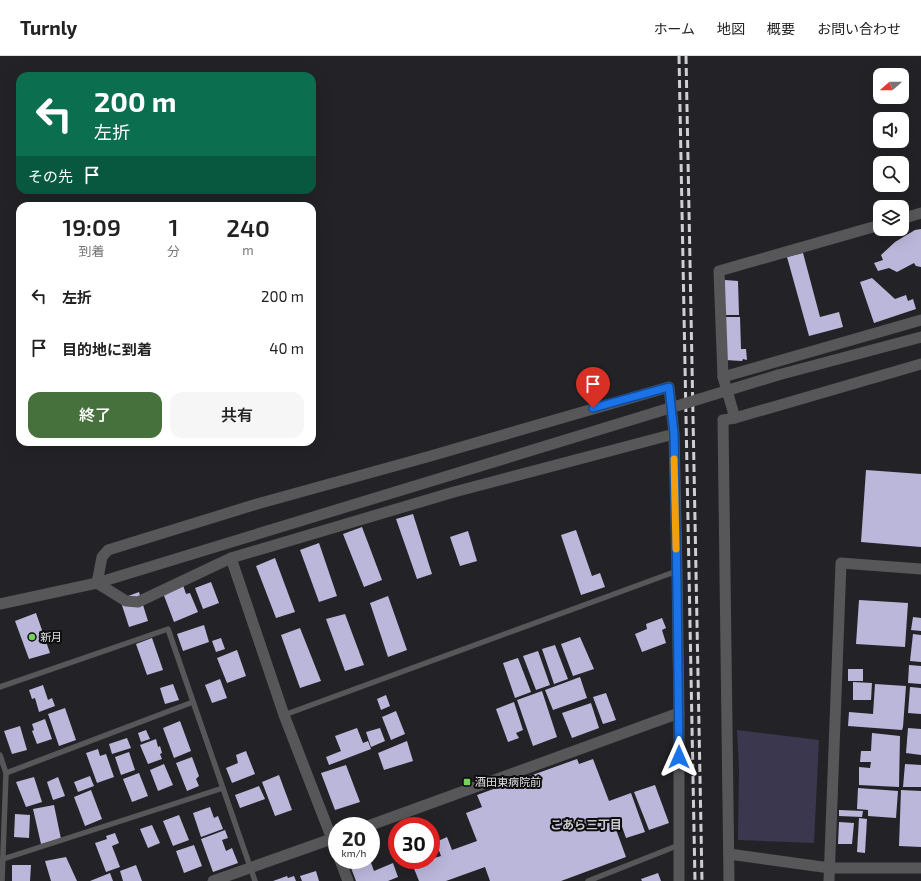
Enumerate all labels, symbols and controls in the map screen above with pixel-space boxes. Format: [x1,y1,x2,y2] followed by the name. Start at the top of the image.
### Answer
[20,16,77,39] text: Turnly
[653,20,695,37] text: ホーム
[717,20,745,37] text: 地図
[767,20,795,37] text: 概要
[817,20,901,37] text: お問い合わせ
[873,68,909,104] north arrow
[873,68,909,236] map controls
[94,84,176,118] text: 200 m
[28,88,80,140] icon: left
[873,112,909,148] button: sound
[94,121,130,143] text: 左折
[873,156,909,192] button: search
[81,164,103,186] icon: arrive
[28,167,73,185] text: その先
[873,200,909,236] button: layers
[62,212,121,241] text: 19:09
[169,212,179,241] text: 1
[226,213,270,242] text: 240
[242,242,254,258] text: m
[79,243,105,259] text: 到着
[167,243,180,259] text: 分
[28,285,50,307] icon: left
[261,287,304,305] text: 200 m
[62,288,92,306] text: 左折
[28,337,50,359] icon: arrive
[269,339,304,357] text: 40 m
[62,340,152,358] text: 目的地に到着
[576,367,610,408] pin
[582,373,604,395] icon: arrive
[28,392,162,438] button: 終了
[170,392,304,438] button: 共有
[40,630,62,643] place label: 新月
[27,632,37,642] marker: 新月
[658,736,700,778] position arrow
[475,775,541,788] place label: 酒田東病院前
[462,777,472,787] marker: 酒田東病院前
[388,817,440,869] speed limit sign: 30
[550,817,622,831] district label: こあら三丁目
[342,826,366,850] text: 20
[342,847,366,859] text: km/h

